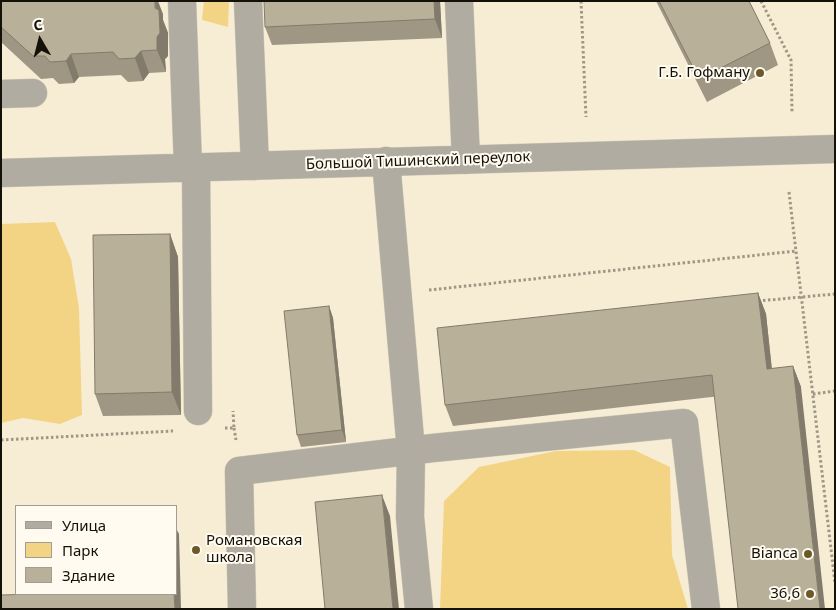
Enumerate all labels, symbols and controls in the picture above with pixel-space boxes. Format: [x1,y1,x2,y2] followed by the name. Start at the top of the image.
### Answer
[15,15,65,65] north arrow
[32,15,44,35] text: С
[658,64,750,82] place label: Г.Б. Гофману
[754,67,766,79] marker: Г.Б. Гофману
[305,148,531,174] street label: Большой Тишинский переулок
[15,505,178,595] legend
[62,515,106,535] text: Улица
[206,532,302,567] place label: Романовская школа
[62,540,98,560] text: Парк
[190,544,202,556] marker: Романовская школа
[751,545,798,563] place label: Bianca
[802,548,814,560] marker: Bianca
[62,565,115,585] text: Здание
[770,585,800,603] place label: 36,6
[804,588,816,600] marker: 36,6

